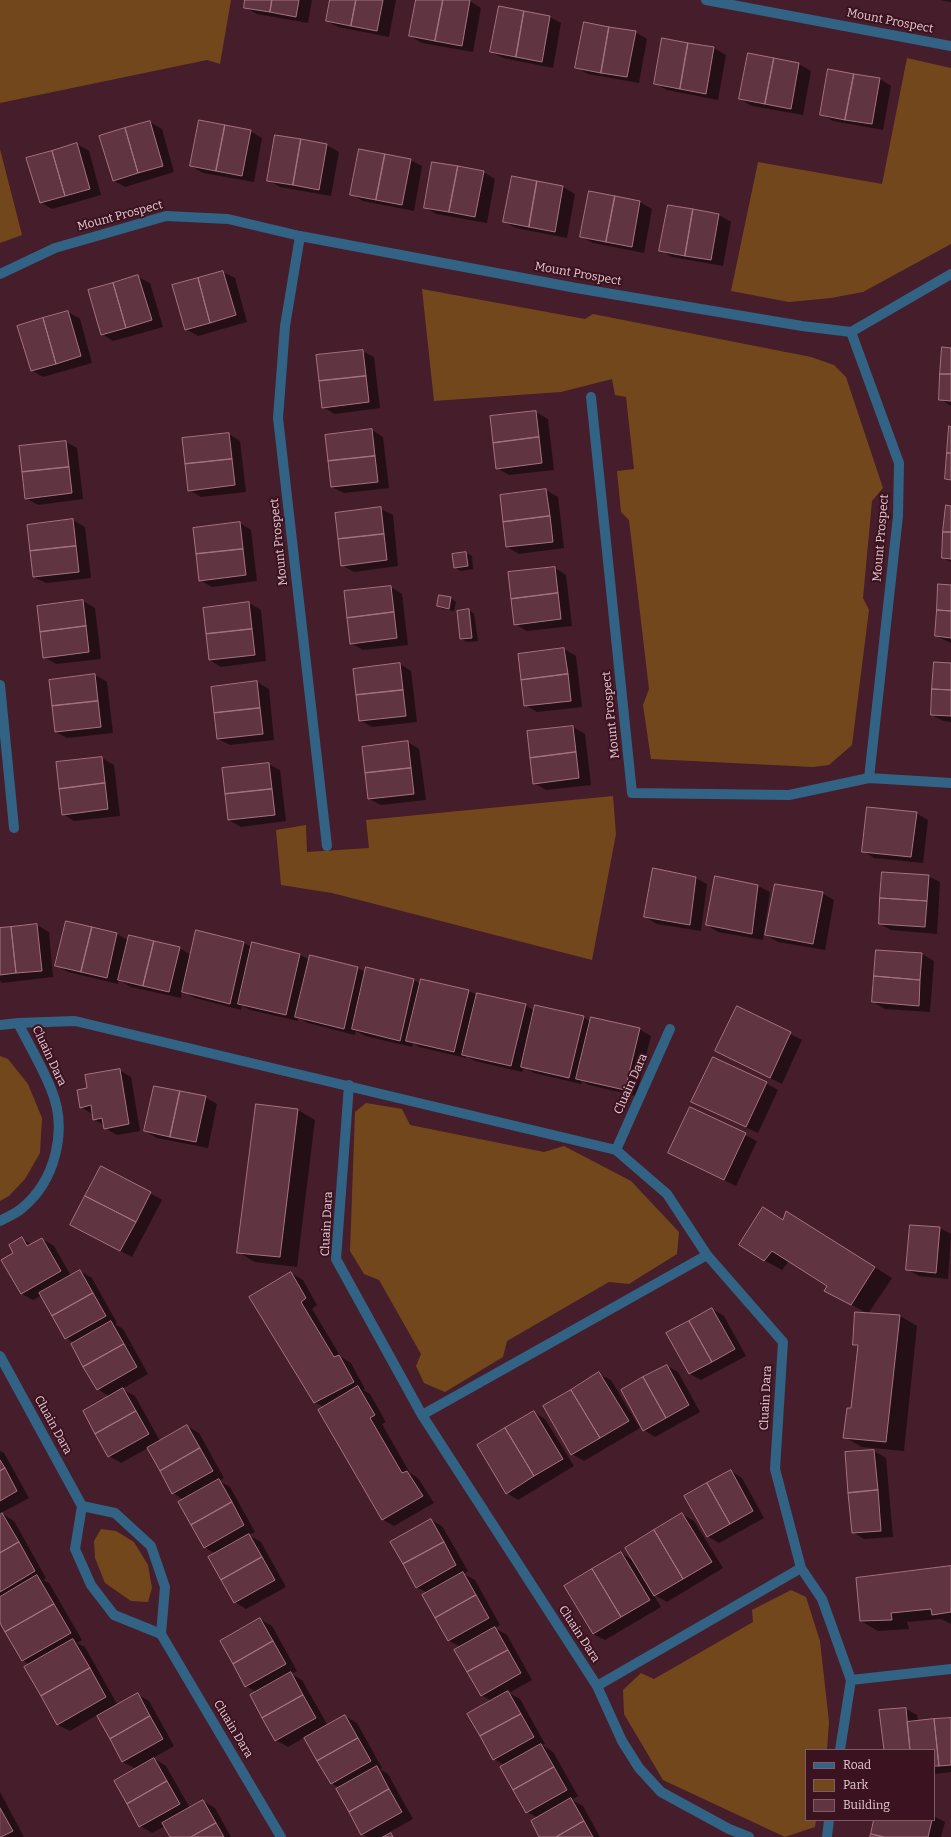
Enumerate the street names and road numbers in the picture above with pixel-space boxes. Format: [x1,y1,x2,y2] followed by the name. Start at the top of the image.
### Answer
[845,6,935,36] street label: Mount Prospect
[76,198,164,234] street label: Mount Prospect
[533,259,623,289] street label: Mount Prospect
[870,494,892,582] street label: Mount Prospect
[267,498,291,586] street label: Mount Prospect
[599,671,623,759] street label: Mount Prospect
[29,1024,69,1088] street label: Cluain Dara
[611,1051,651,1117] street label: Cluain Dara
[318,1191,336,1257] street label: Cluain Dara
[757,1365,775,1431] street label: Cluain Dara
[31,1393,75,1457] street label: Cluain Dara
[555,1603,603,1665] street label: Cluain Dara
[210,1698,256,1760] street label: Cluain Dara

